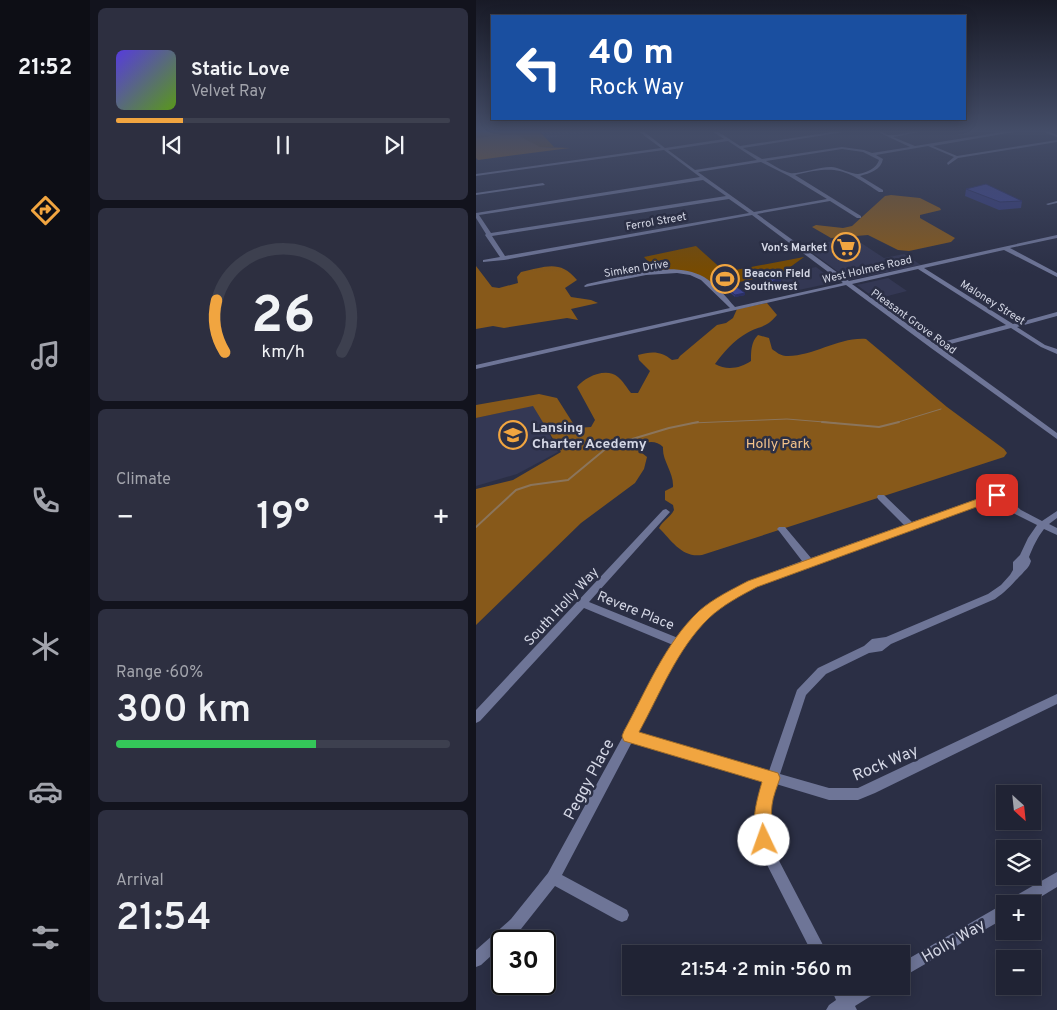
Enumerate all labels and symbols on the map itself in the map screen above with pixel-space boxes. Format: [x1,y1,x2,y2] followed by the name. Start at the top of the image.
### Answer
[625,210,688,234] street label: Ferrol Street
[831,232,861,262] supermarket icon: Von's Market
[761,241,827,255] place label: Von's Market
[821,253,914,287] street label: West Holmes Road
[603,257,669,281] street label: Simken Drive
[710,264,740,294] sports icon: Beacon Field Southwest
[744,267,810,294] place label: Beacon Field Southwest
[957,277,1028,328] street label: Maloney Street
[868,286,959,358] street label: Pleasant Grove Road
[498,420,528,450] school or university icon: Lansing Charter Acedemy
[532,420,647,453] place label: Lansing Charter Acedemy
[746,436,810,453] park label: Holly Park
[976,474,1018,516] pin
[521,564,603,650] street label: South Holly Way
[594,588,676,635] street label: Revere Place
[560,736,619,824] street label: Peggy Place
[850,741,922,787] street label: Rock Way
[996,785,1041,830] north arrow
[737,813,789,865] position arrow
[919,915,989,968] street label: Holly Way
[491,930,556,995] speed limit sign: 30

